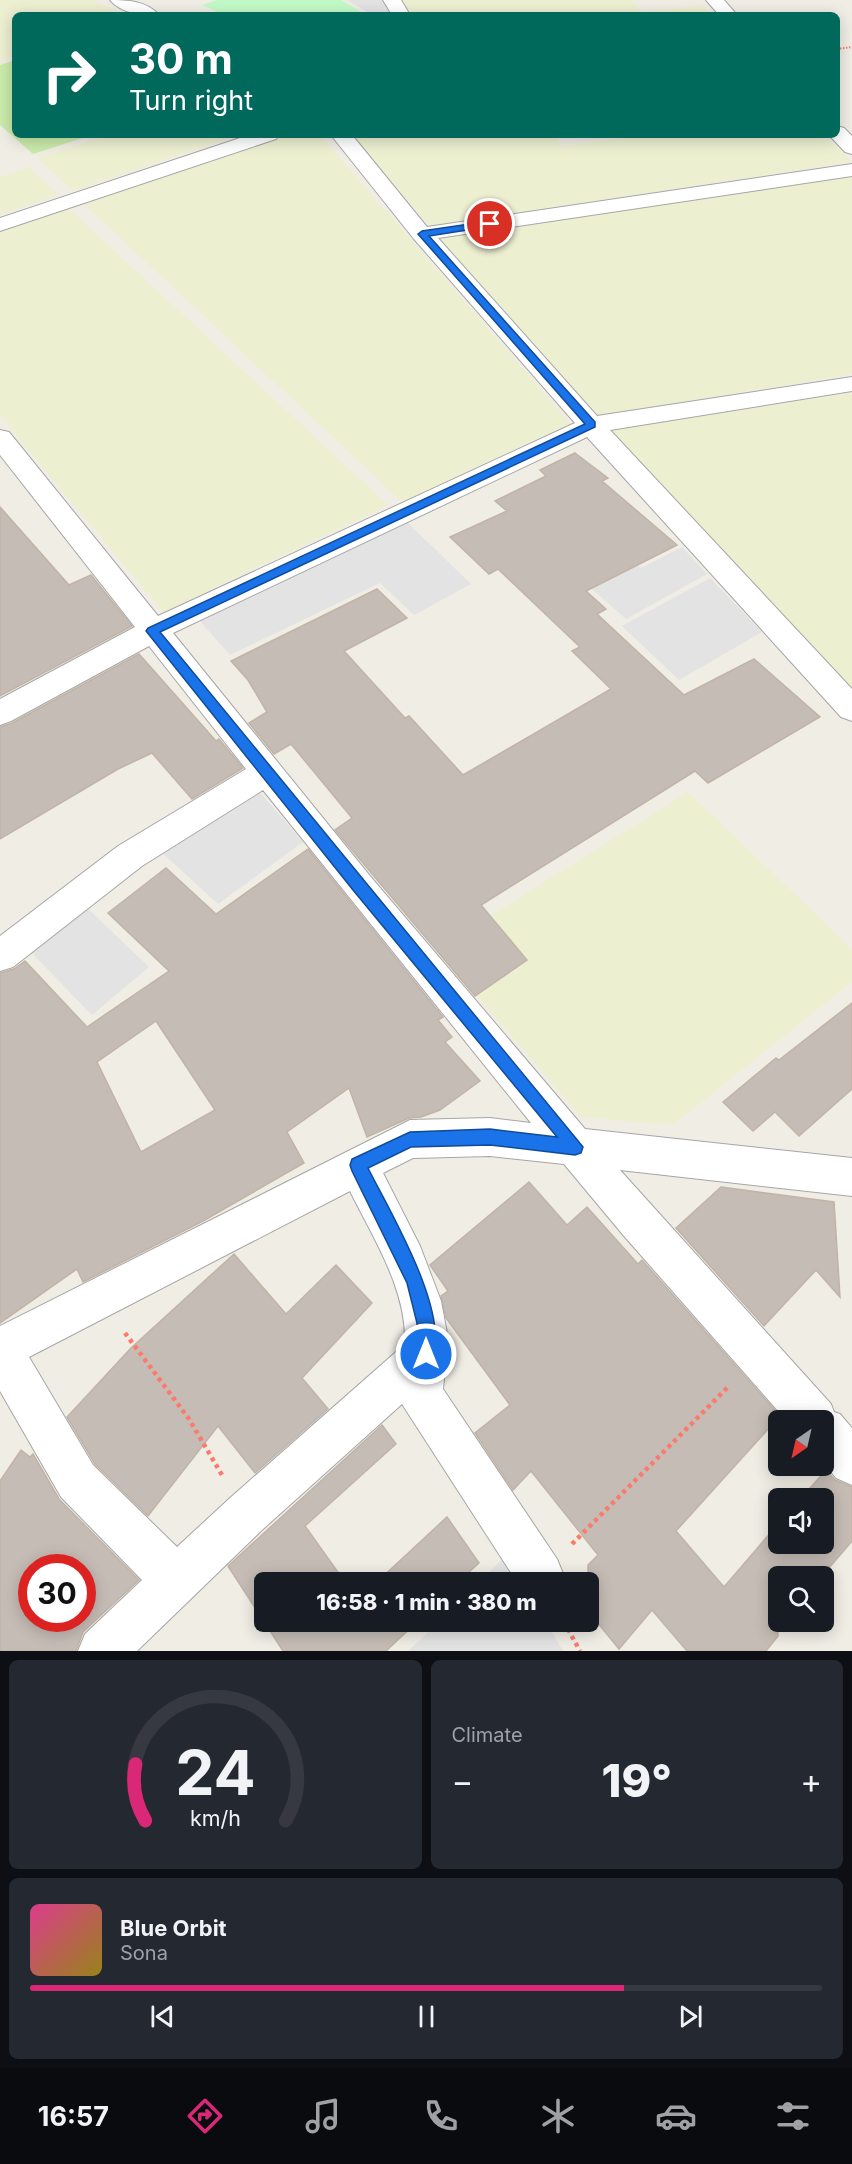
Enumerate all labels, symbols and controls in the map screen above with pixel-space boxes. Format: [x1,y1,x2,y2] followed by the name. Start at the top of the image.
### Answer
[129,33,233,84] text: 30 m
[30,36,108,114] icon: right
[129,84,253,117] text: Turn right
[464,198,515,249] pin
[473,207,506,240] icon: arrive
[394,1322,458,1386] position arrow
[768,1410,834,1476] north arrow
[768,1410,834,1632] map controls
[768,1488,834,1554] button: sound
[18,1554,96,1632] speed limit sign: 30
[768,1566,834,1632] button: search
[316,1589,537,1615] text: 16:58 · 1 min · 380 m
[452,1723,523,1747] text: Climate
[175,1735,256,1810] text: 24
[602,1753,672,1808] text: 19°
[452,1761,473,1801] text: −
[800,1761,822,1801] text: +
[190,1806,241,1832] text: km/h
[120,1915,227,1941] text: Blue Orbit
[120,1941,168,1965] text: Sona
[146,2000,179,2033] icon: previous
[410,2000,443,2033] icon: pause
[674,2000,707,2033] icon: next
[184,2095,226,2137] icon: directions
[302,2095,344,2137] icon: music
[420,2095,462,2137] icon: phone
[537,2095,579,2137] icon: climate
[655,2095,697,2137] icon: car
[772,2095,814,2137] icon: filters
[38,2100,109,2133] text: 16:57

